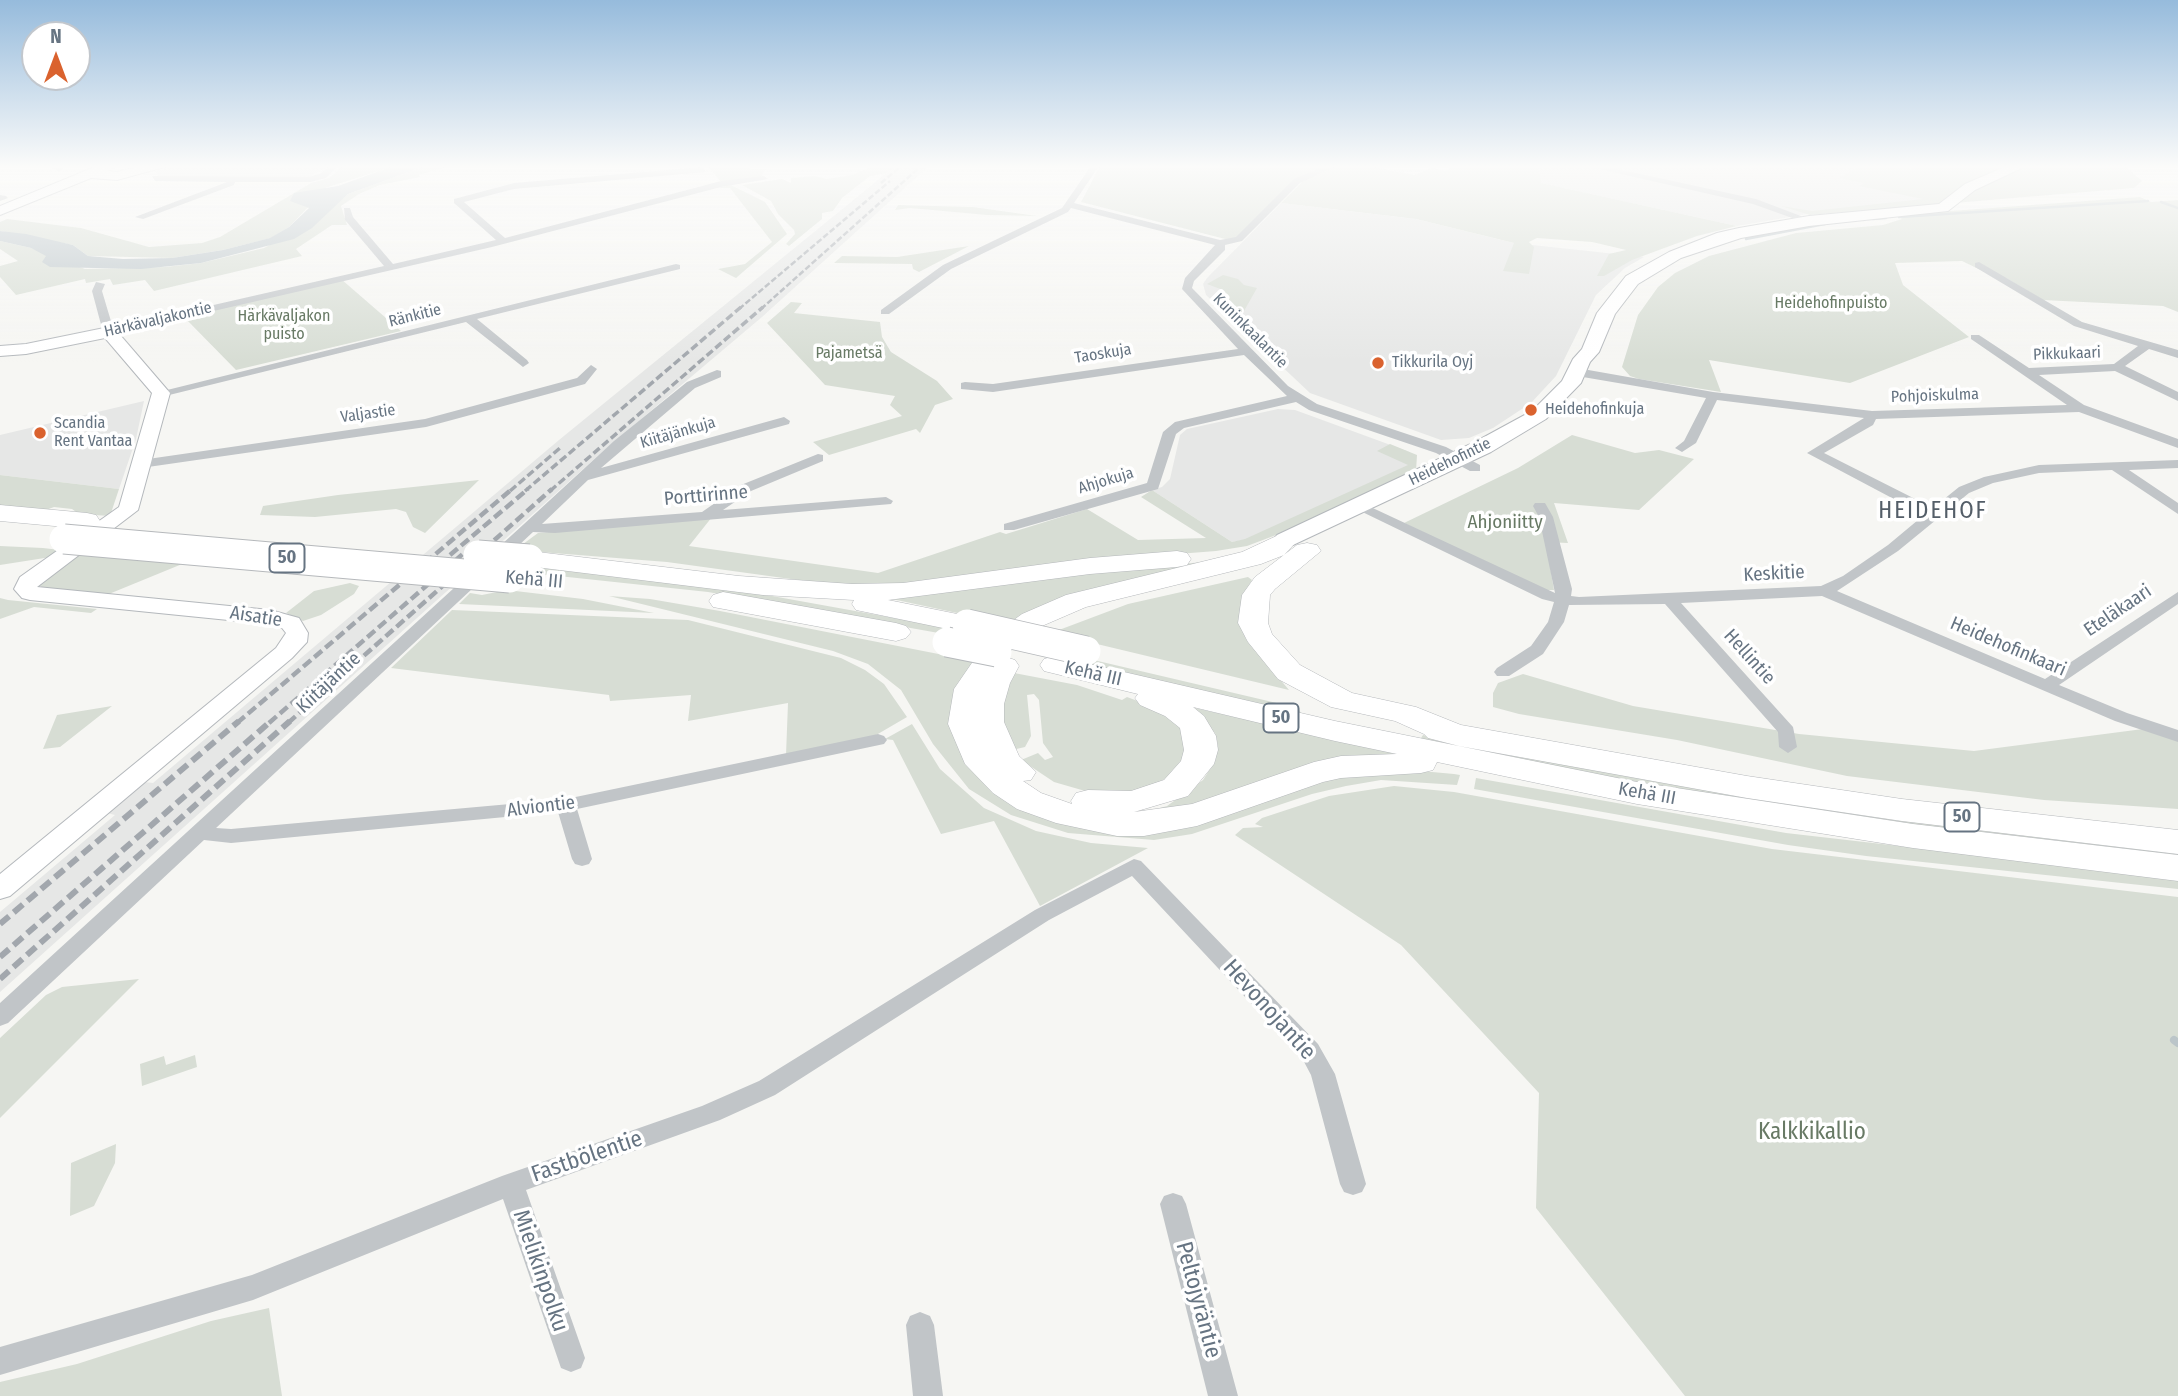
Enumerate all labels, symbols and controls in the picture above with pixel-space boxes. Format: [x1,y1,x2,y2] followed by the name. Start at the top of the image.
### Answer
[21,21,91,91] north arrow
[50,25,62,48] text: N
[1209,290,1291,372] street label: Kuninkaalantie
[1775,294,1887,314] park label: Heidehofinpuisto
[102,298,214,342] street label: Härkävaljakontie
[387,300,443,332] street label: Ränkitie
[238,307,330,345] park label: Härkävaljakon puisto
[1073,340,1133,368] street label: Taoskuja
[2033,343,2101,365] street label: Pikkukaari
[815,344,883,364] park label: Pajametsä
[1392,353,1473,373] place label: Tikkurila Oyj
[1370,355,1386,371] marker: Tikkurila Oyj
[1891,385,1979,407] street label: Pohjoiskulma
[1545,400,1644,420] place label: Heidehofinkuja
[339,401,397,427] street label: Valjastie
[1523,402,1539,418] marker: Heidehofinkuja
[638,413,718,453] street label: Kiitäjänkuja
[54,414,132,452] place label: Scandia Rent Vantaa
[32,425,48,441] marker: Scandia Rent Vantaa
[1406,434,1494,490] street label: Heidehofintie
[1076,464,1136,498] street label: Ahjokuja
[663,481,749,511] street label: Porttirinne
[1879,498,1987,526] district label: HEIDEHOF
[1467,512,1543,534] park label: Ahjoniitty
[270,544,304,572] road number: 50
[1743,561,1805,587] street label: Keskitie
[504,566,564,594] street label: Kehä III
[2080,580,2156,642] street label: Eteläkaari
[228,602,284,632] street label: Aisatie
[1947,612,2069,682] street label: Heidehofinkaari
[1718,625,1780,689] street label: Hellintie
[292,648,366,718] street label: Kiitäjäntie
[1062,656,1124,692] street label: Kehä III
[1264,704,1298,732] road number: 50
[1617,778,1677,810] street label: Kehä III
[506,792,576,822] street label: Alviontie
[1944,802,1980,832] road number: 50
[1217,954,1321,1066] street label: Hevonojantie
[1758,1119,1866,1147] park label: Kalkkikallio
[528,1125,646,1189] street label: Fastbölentie
[506,1206,574,1336] street label: Mielikinpolku
[1169,1239,1227,1361] street label: Peltojyräntie

